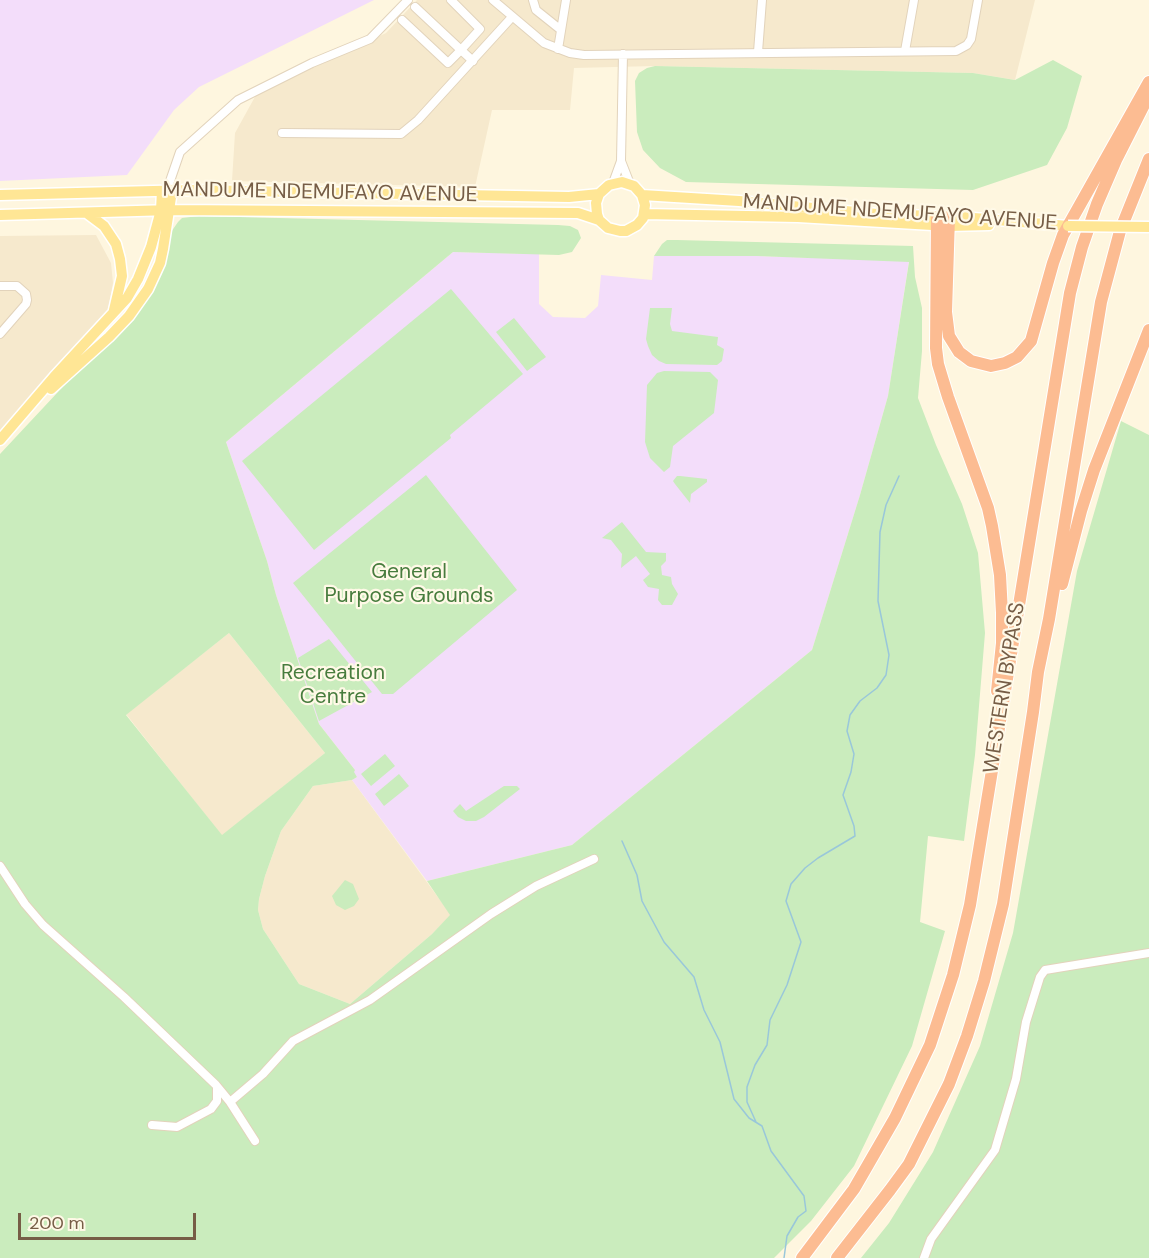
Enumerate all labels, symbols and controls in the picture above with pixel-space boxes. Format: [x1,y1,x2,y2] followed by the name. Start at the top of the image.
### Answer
[162,178,478,208] street label: MANDUME NDEMUFAYO AVENUE
[742,189,1058,237] street label: MANDUME NDEMUFAYO AVENUE
[324,559,494,609] park label: General Purpose Grounds
[979,601,1031,775] street label: WESTERN BYPASS
[281,660,385,710] park label: Recreation Centre
[21,1201,200,1239] scale bar
[29,1211,85,1235] text: 200 m

